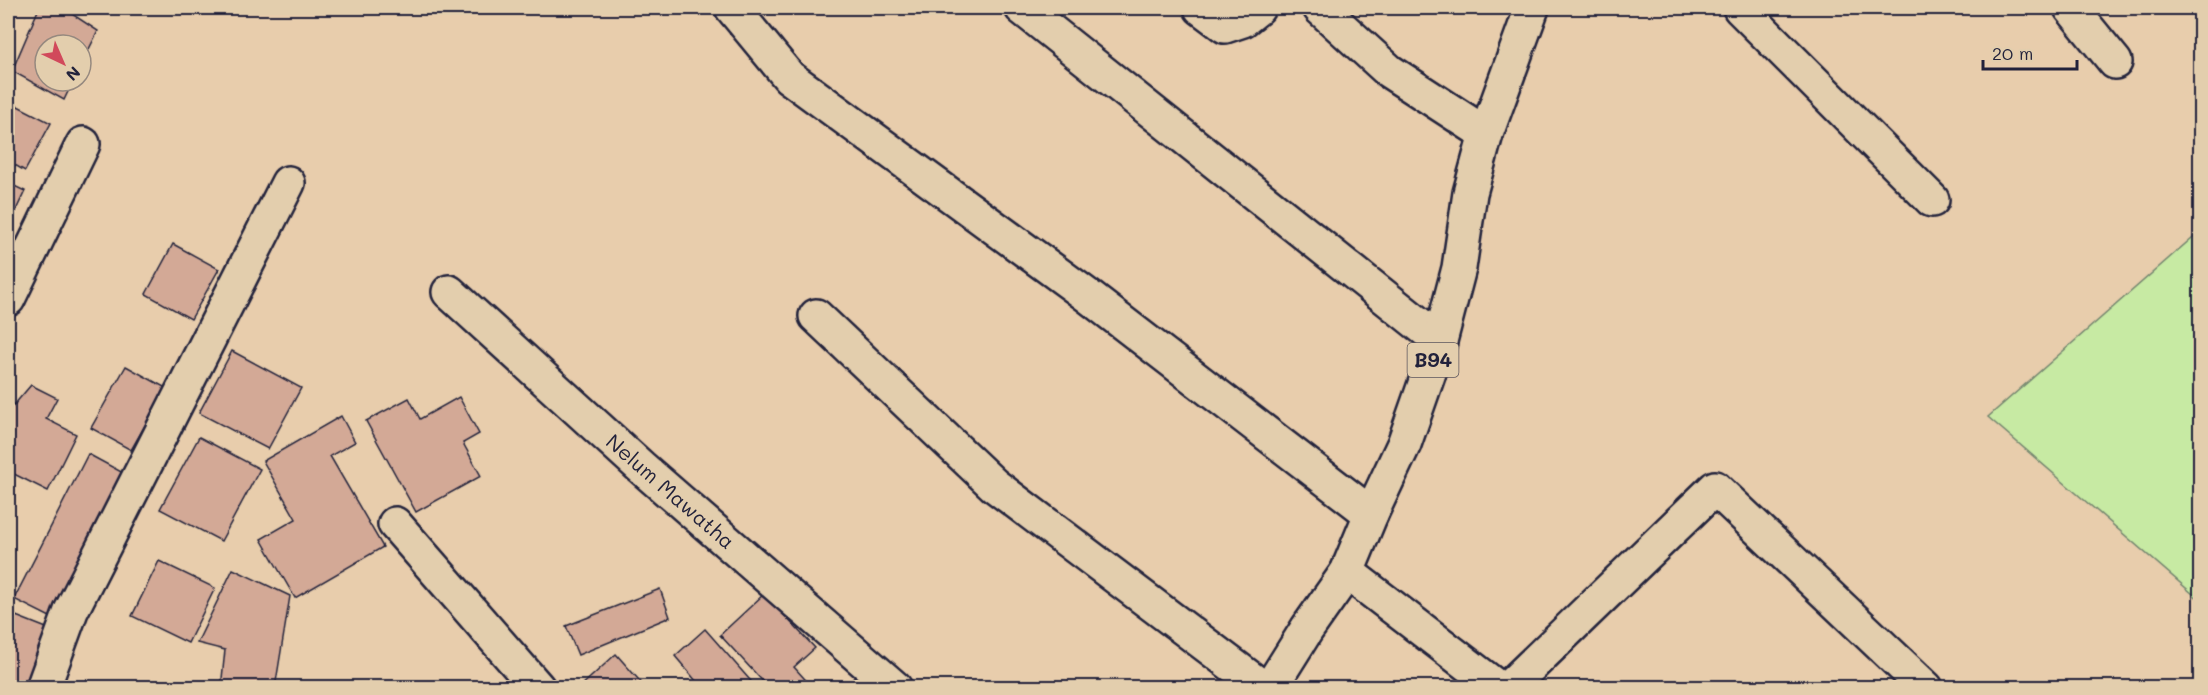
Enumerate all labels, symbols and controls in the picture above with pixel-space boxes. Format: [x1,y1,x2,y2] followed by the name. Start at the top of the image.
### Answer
[33,33,93,93] north arrow
[1983,33,2078,71] scale bar
[1992,41,2033,65] text: 20 m
[62,62,85,86] text: N
[1408,343,1458,377] road number: B94
[601,428,741,554] street label: Nelum Mawatha

